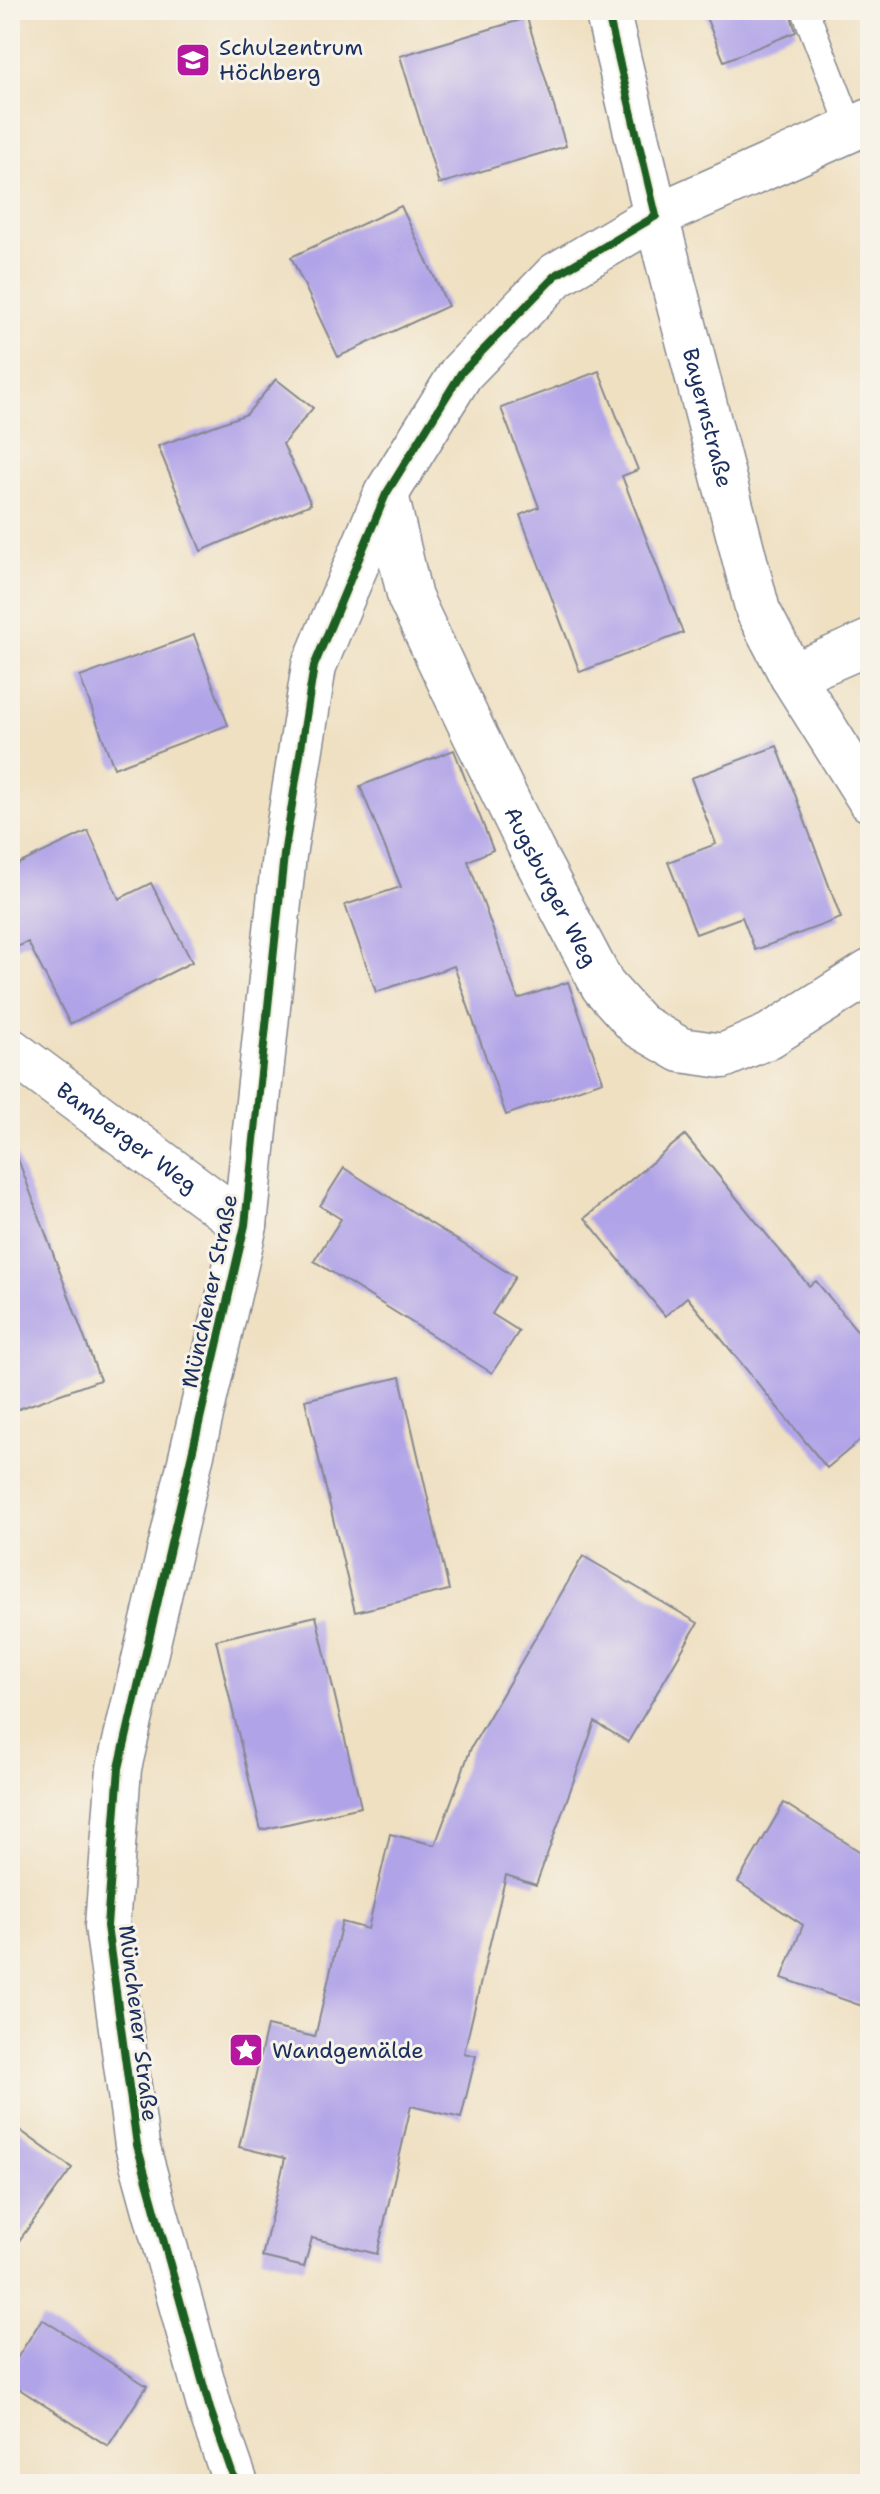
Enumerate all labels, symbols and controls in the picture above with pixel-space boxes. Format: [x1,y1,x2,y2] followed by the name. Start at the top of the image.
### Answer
[219,33,363,87] place label: Schulzentrum Höchberg
[174,41,212,79] school or university icon: Schulzentrum Höchberg
[676,345,739,491] street label: Bayernstraße
[497,802,604,972] street label: Augsburger Weg
[50,1075,203,1200] street label: Bamberger Weg
[175,1191,244,1391] street label: Münchener Straße
[112,1923,165,2123] street label: Münchener Straße
[227,2031,265,2069] place icon: Wandgemälde
[272,2036,424,2065] place label: Wandgemälde

